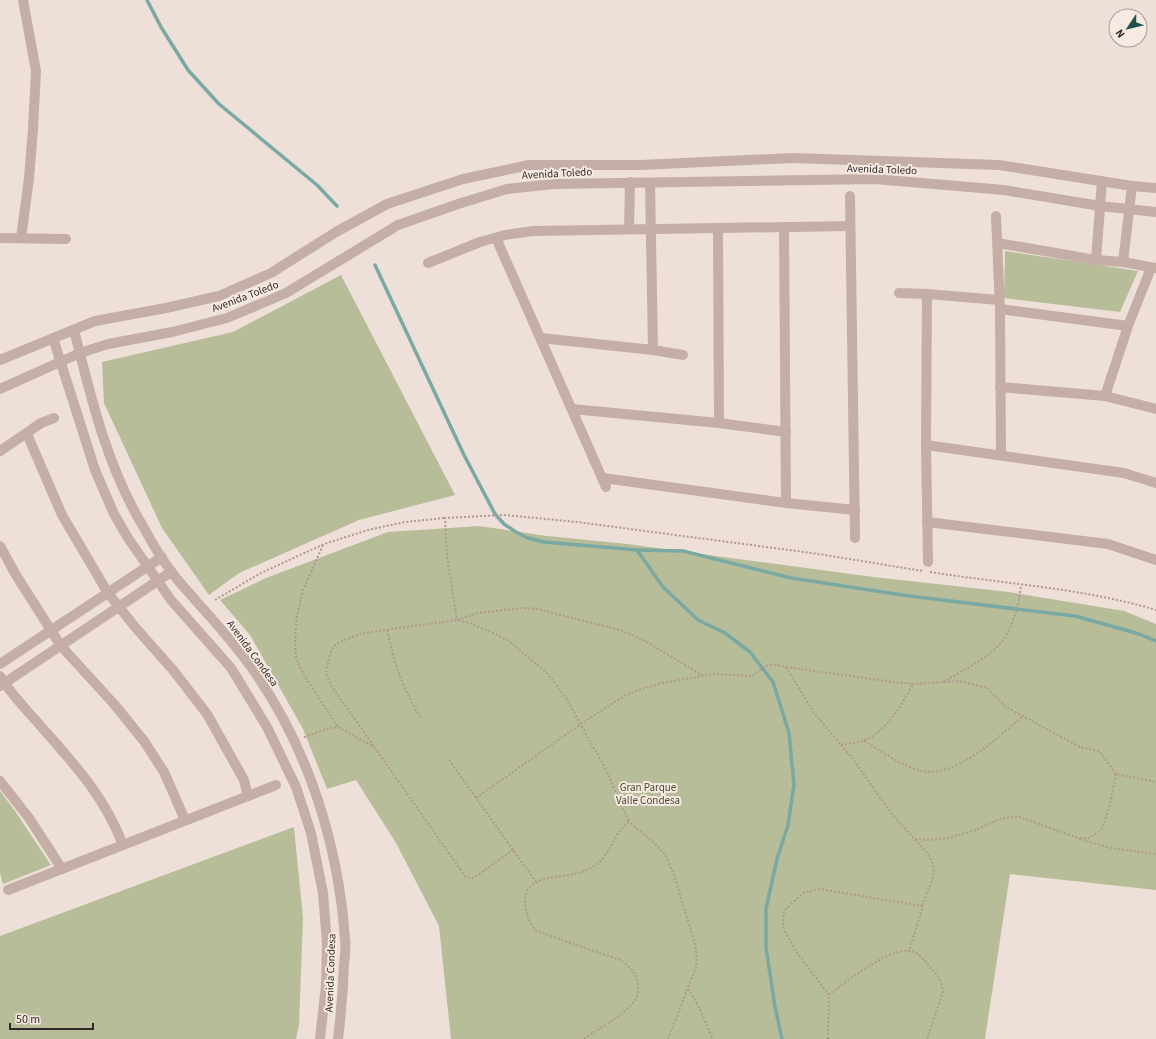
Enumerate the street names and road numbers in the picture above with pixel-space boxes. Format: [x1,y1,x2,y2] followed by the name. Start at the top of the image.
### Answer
[847,161,917,178] street label: Avenida Toledo
[521,164,593,183] street label: Avenida Toledo
[210,277,281,316] street label: Avenida Toledo
[223,617,282,690] street label: Avenida Condesa
[322,933,339,1013] street label: Avenida Condesa

